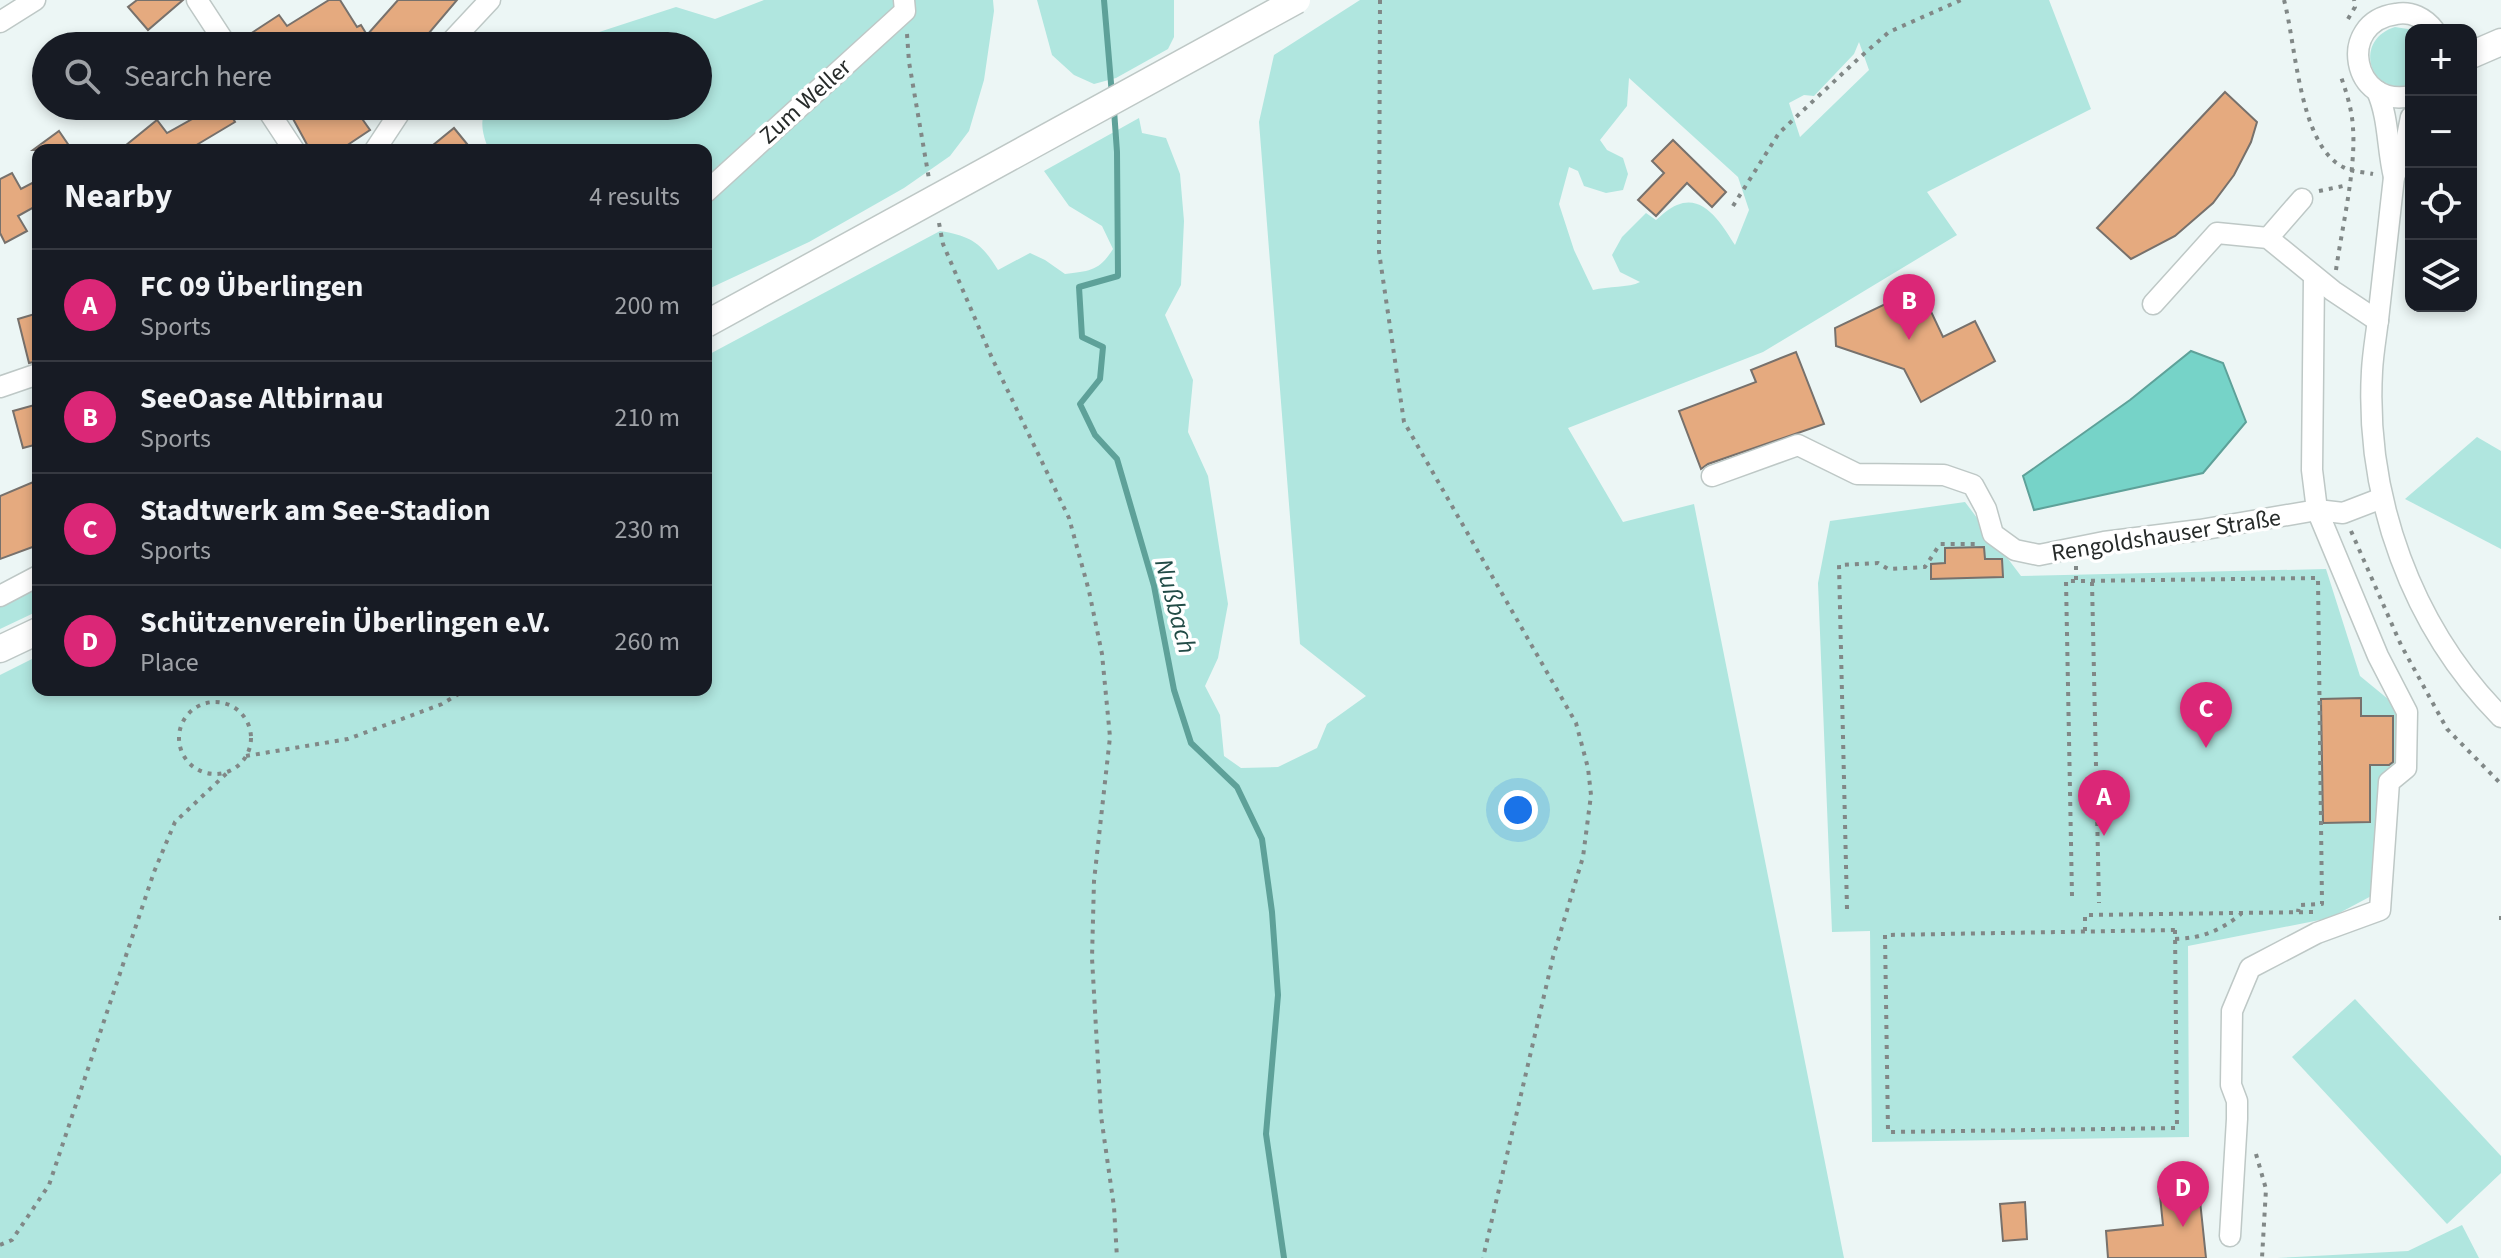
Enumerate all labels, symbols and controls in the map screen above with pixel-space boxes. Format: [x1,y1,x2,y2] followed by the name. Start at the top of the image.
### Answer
[2405,24,2477,312] map controls
[2405,24,2477,96] button: +
[32,32,712,120] search box
[751,50,860,152] street label: Zum Weller
[60,54,104,98] icon: search
[124,55,272,98] text: Search here
[2405,96,2477,168] button: −
[2405,168,2477,240] button: locate
[64,172,172,221] text: Nearby
[589,178,680,215] text: 4 results
[2405,240,2477,312] button: layers
[140,265,363,308] text: FC 09 Überlingen
[1883,274,1935,340] pin: B
[83,287,97,324] text: A
[614,287,680,324] text: 200 m
[140,308,211,345] text: Sports
[140,377,384,420] text: SeeOase Altbirnau
[82,399,98,436] text: B
[614,399,680,436] text: 210 m
[140,420,211,457] text: Sports
[140,489,491,532] text: Stadtwerk am See-Stadion
[2049,500,2283,571] street label: Rengoldshauser Straße
[82,511,98,548] text: C
[614,511,680,548] text: 230 m
[140,532,211,569] text: Sports
[1145,555,1206,658] water label: Nußbach
[140,601,551,644] text: Schützenverein Überlingen e.V.
[82,623,98,660] text: D
[614,623,680,660] text: 260 m
[140,644,199,681] text: Place
[2180,682,2232,748] pin: C
[2078,770,2130,836] pin: A
[1498,790,1538,830] your location
[2157,1161,2209,1227] pin: D

